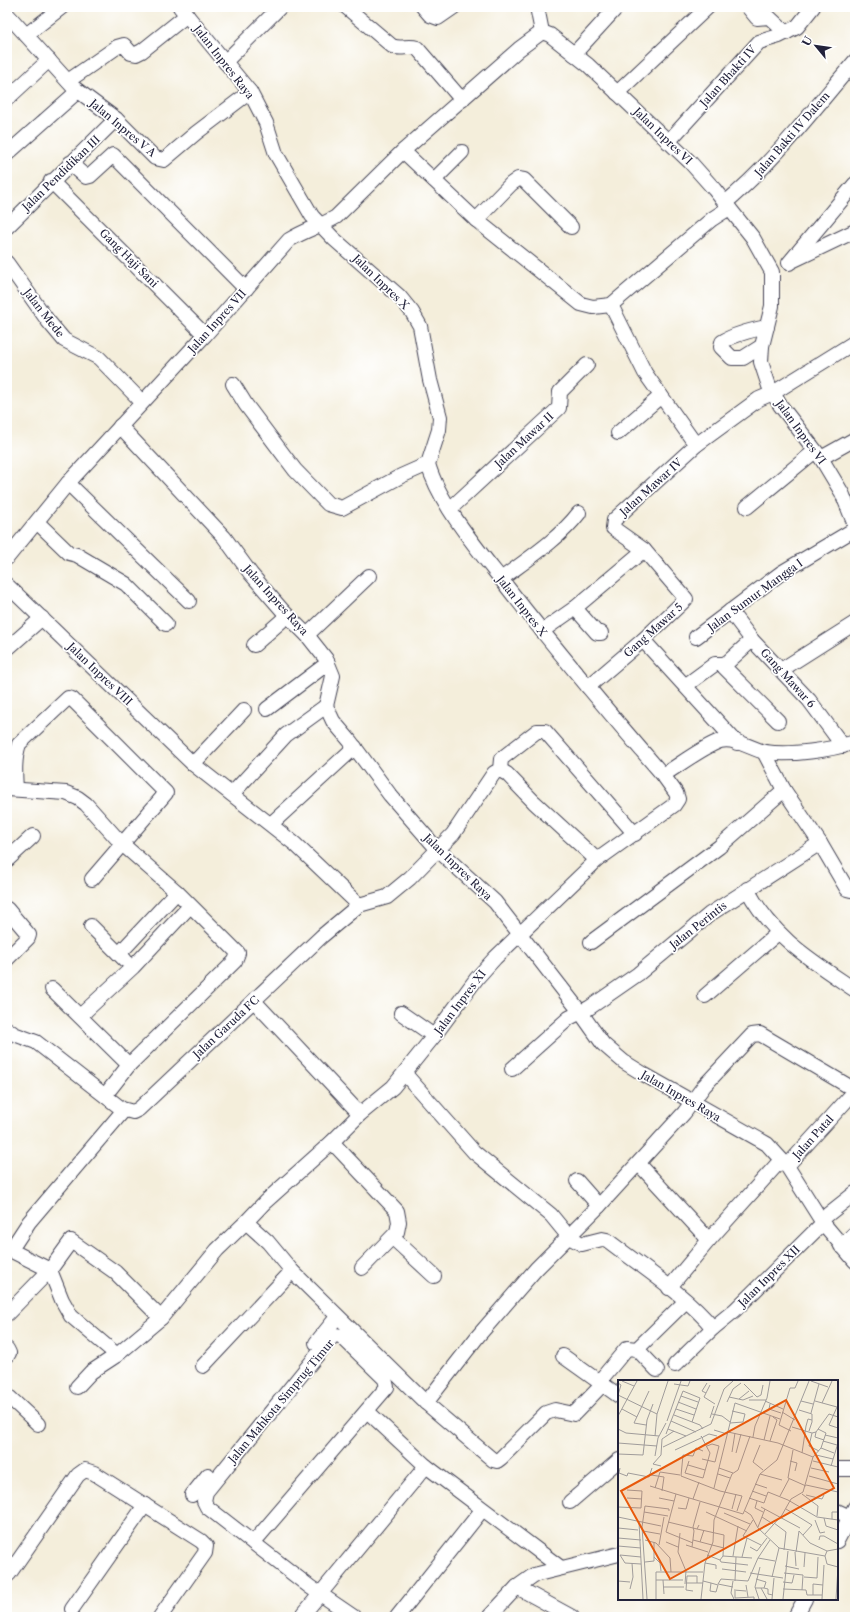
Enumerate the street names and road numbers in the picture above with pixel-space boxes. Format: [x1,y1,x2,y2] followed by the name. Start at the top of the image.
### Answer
[190,21,257,102] street label: Jalan Inpres Raya
[696,42,760,111] street label: Jalan Bhakti IV
[750,88,833,181] street label: Jalan Bakti IV Dalem
[85,95,160,160] street label: Jalan Inpres V A
[629,103,695,168] street label: Jalan Inpres VI
[18,132,103,215] street label: Jalan Pendidikan III
[97,226,162,291] street label: Gang Haji Sani
[348,250,412,313] street label: Jalan Inpres X
[19,284,67,340] street label: Jalan Mede
[184,286,249,357] street label: Jalan Inpres VII
[772,395,829,467] street label: Jalan Inpres VI
[490,409,556,472] street label: Jalan Mawar II
[615,455,686,520] street label: Jalan Mawar IV
[703,556,805,635] street label: Jalan Sumur Mangga I
[239,560,311,638] street label: Jalan Inpres Raya
[493,571,550,639] street label: Jalan Inpres X
[621,600,685,660] street label: Gang Mawar 5
[63,638,135,708] street label: Jalan Inpres VIII
[758,645,819,711] street label: Gang Mawar 6
[419,829,495,903] street label: Jalan Inpres Raya
[665,898,729,953] street label: Jalan Perintis
[430,967,489,1039] street label: Jalan Inpres XI
[189,993,262,1063] street label: Jalan Garuda FC
[637,1066,724,1125] street label: Jalan Inpres Raya
[788,1112,837,1163] street label: Jalan Patal
[734,1242,803,1311] street label: Jalan Inpres XII
[224,1336,337,1467] street label: Jalan Mahkota Simprug Timur

